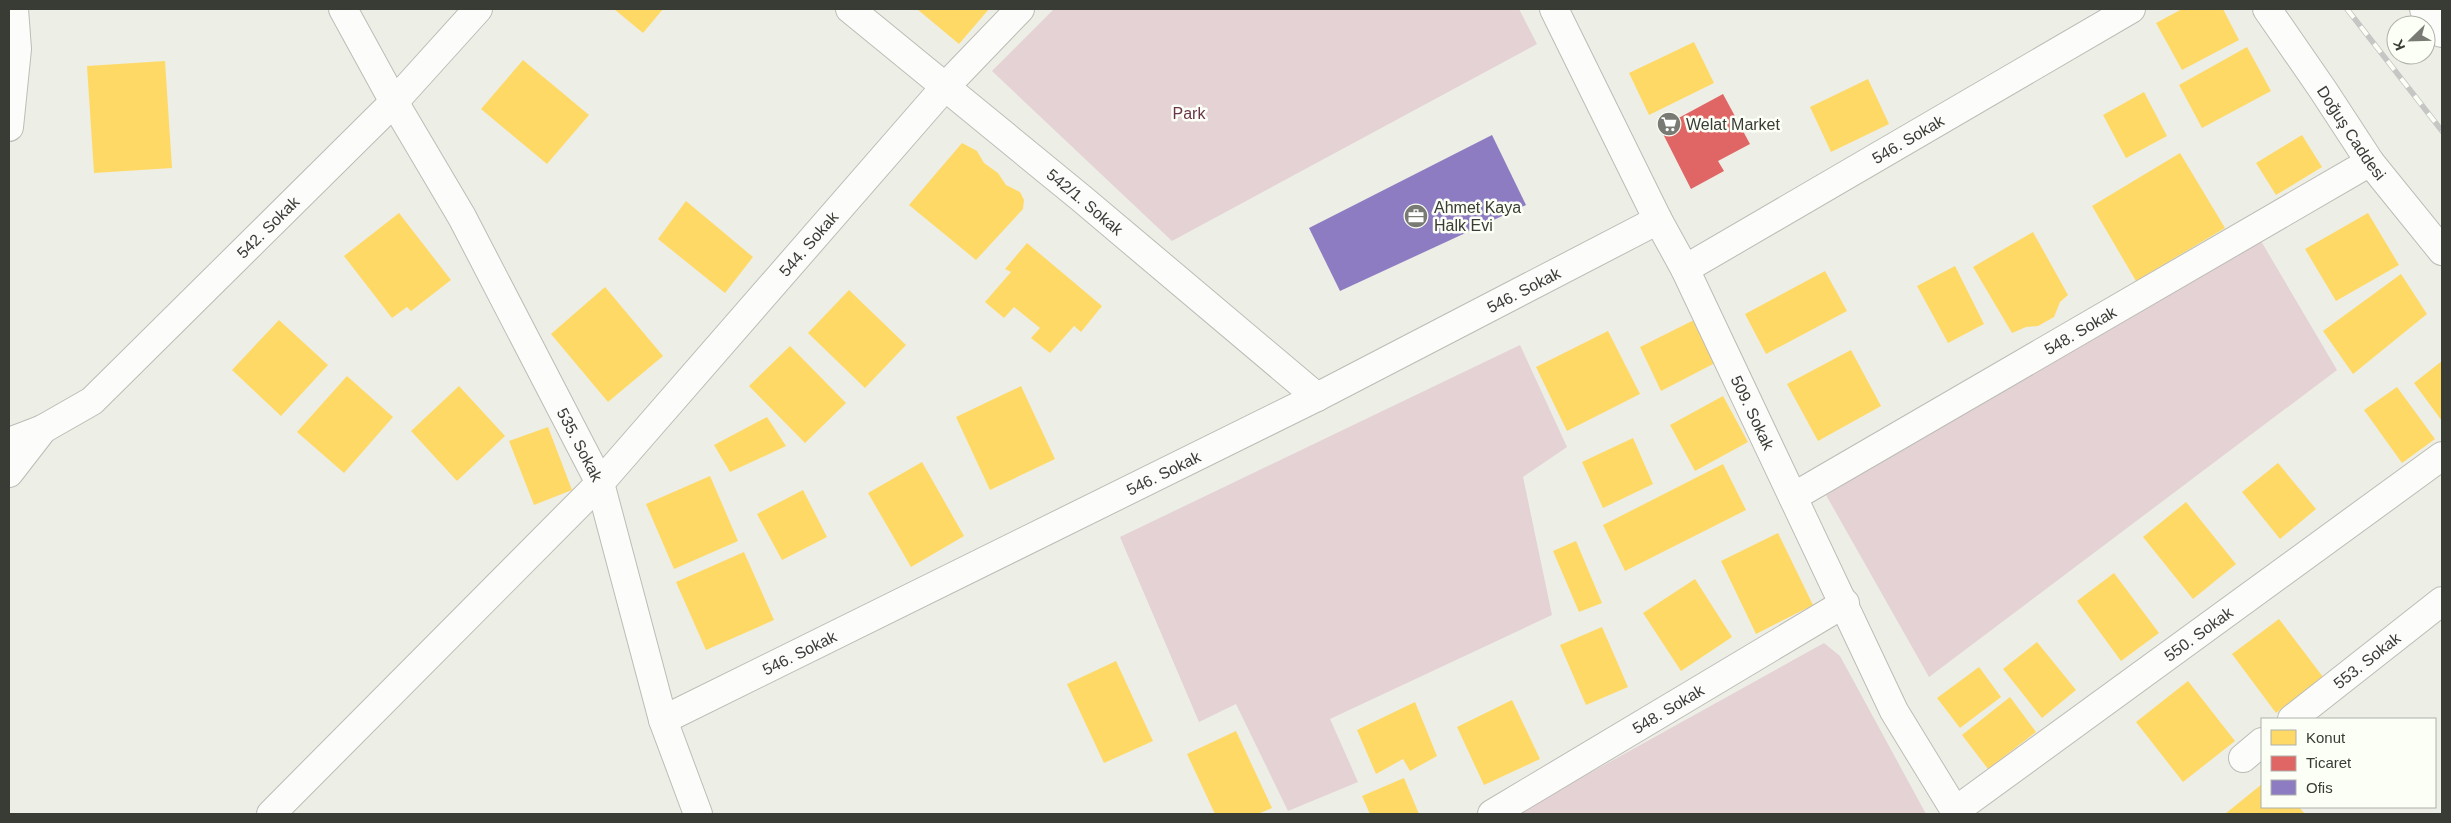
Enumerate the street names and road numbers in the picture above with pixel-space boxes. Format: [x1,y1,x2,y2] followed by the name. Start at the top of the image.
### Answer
[2314,83,2389,183] street label: Doğuş Caddesi
[1869,111,1948,167] street label: 546. Sokak
[1044,165,1127,239] street label: 542/1. Sokak
[233,192,303,261] street label: 542. Sokak
[776,207,842,280] street label: 544. Sokak
[1484,263,1564,316] street label: 546. Sokak
[2041,302,2120,358] street label: 548. Sokak
[1728,373,1778,453] street label: 509. Sokak
[554,405,606,485] street label: 535. Sokak
[1124,447,1204,498] street label: 546. Sokak
[2161,603,2236,664] street label: 550. Sokak
[760,627,840,678] street label: 546. Sokak
[2330,628,2404,692] street label: 553. Sokak
[1629,680,1708,737] street label: 548. Sokak

